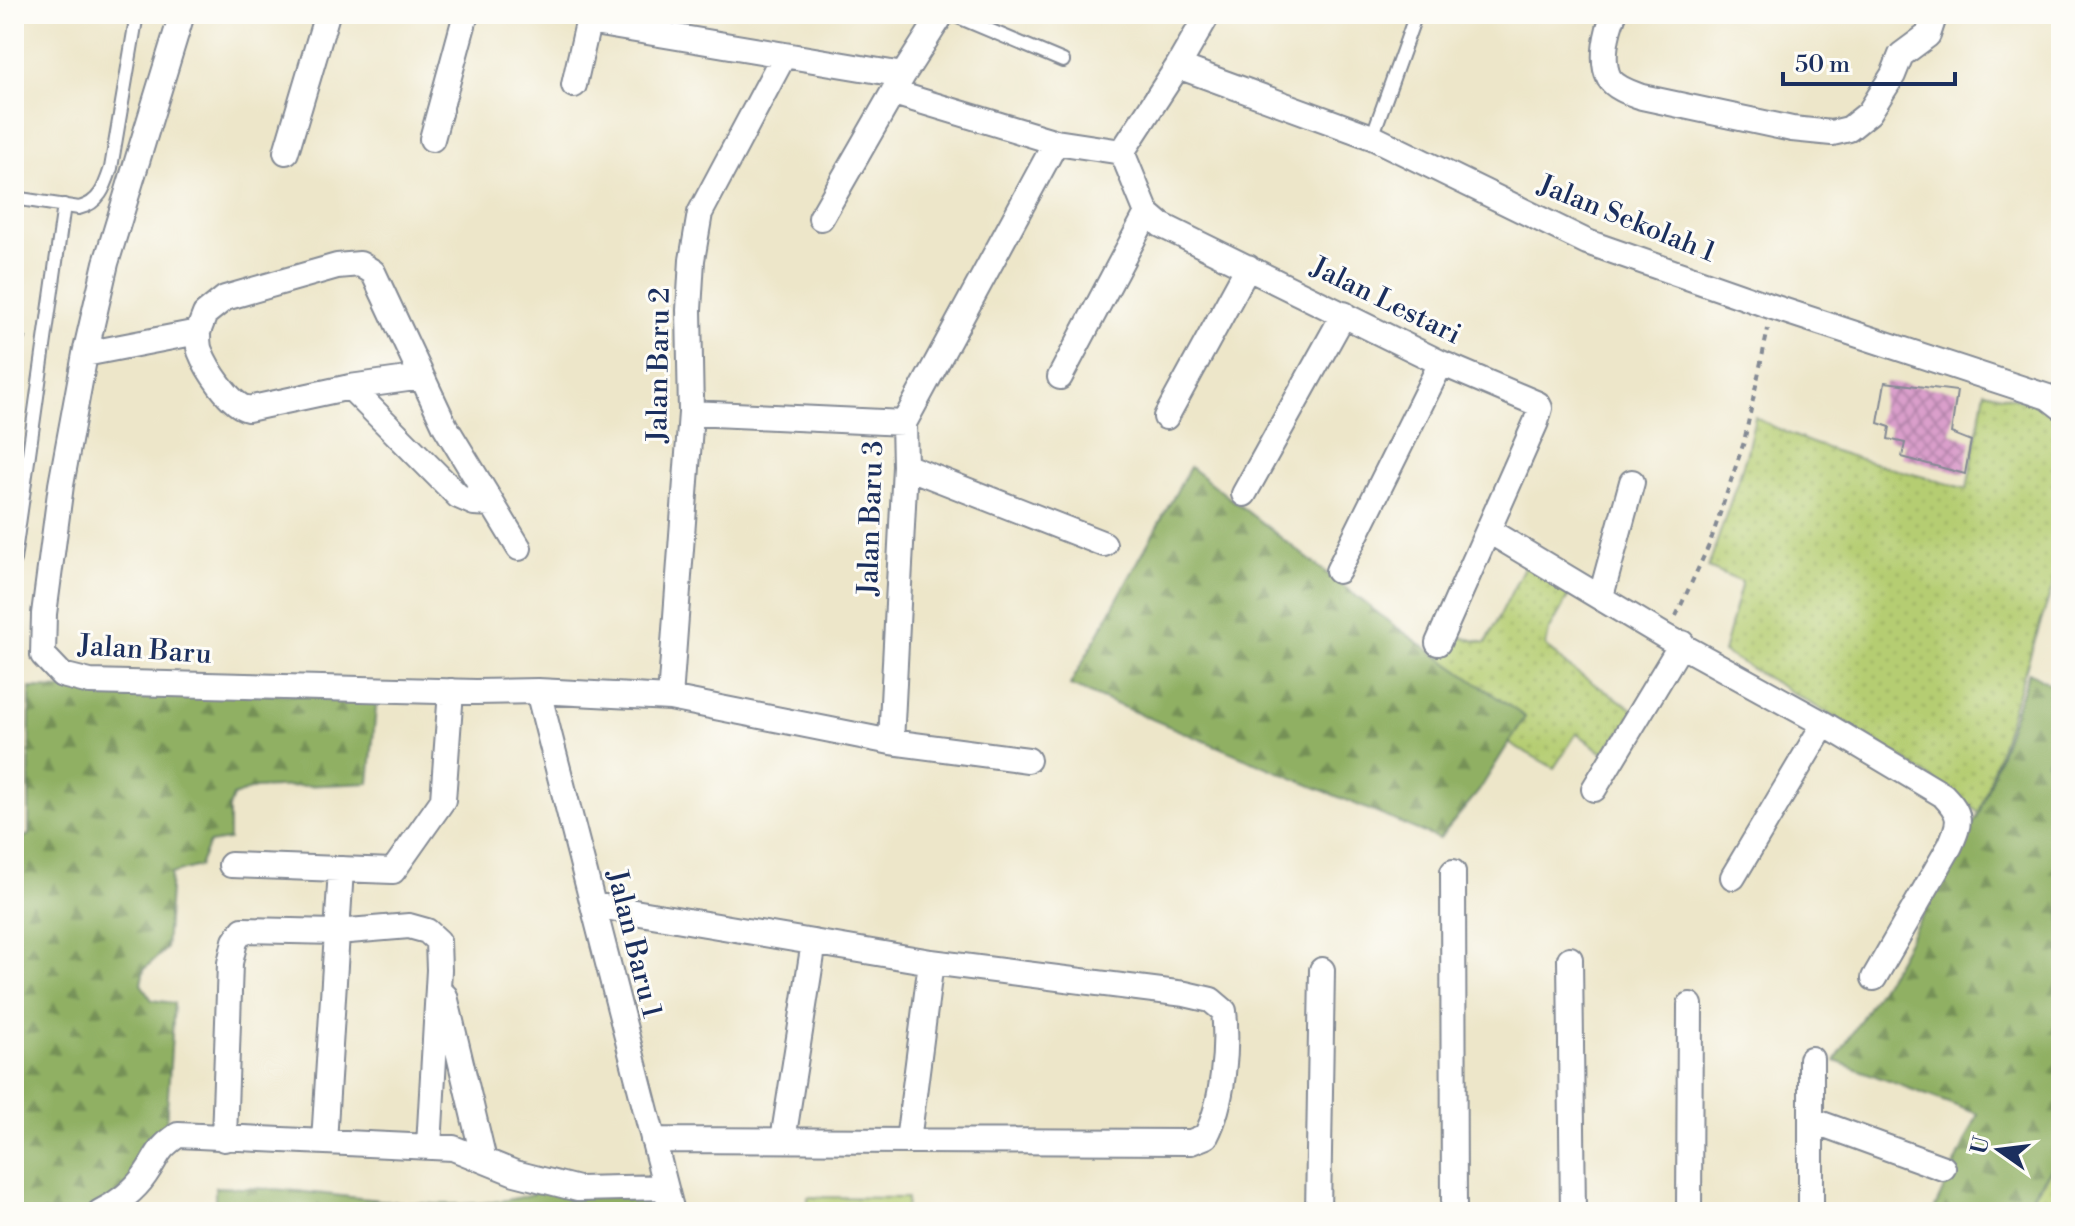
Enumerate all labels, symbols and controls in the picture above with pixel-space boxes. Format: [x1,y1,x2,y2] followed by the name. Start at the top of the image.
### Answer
[1783,36,1955,86] scale bar
[1795,50,1850,80] text: 50 m
[1532,167,1721,270] street label: Jalan Sekolah 1
[1304,249,1467,352] street label: Jalan Lestari
[640,287,678,444] street label: Jalan Baru 2
[851,440,891,597] street label: Jalan Baru 3
[76,628,213,672] street label: Jalan Baru
[598,865,669,1022] street label: Jalan Baru 1
[1959,1110,2039,1190] north arrow
[1966,1134,1996,1157] text: U

